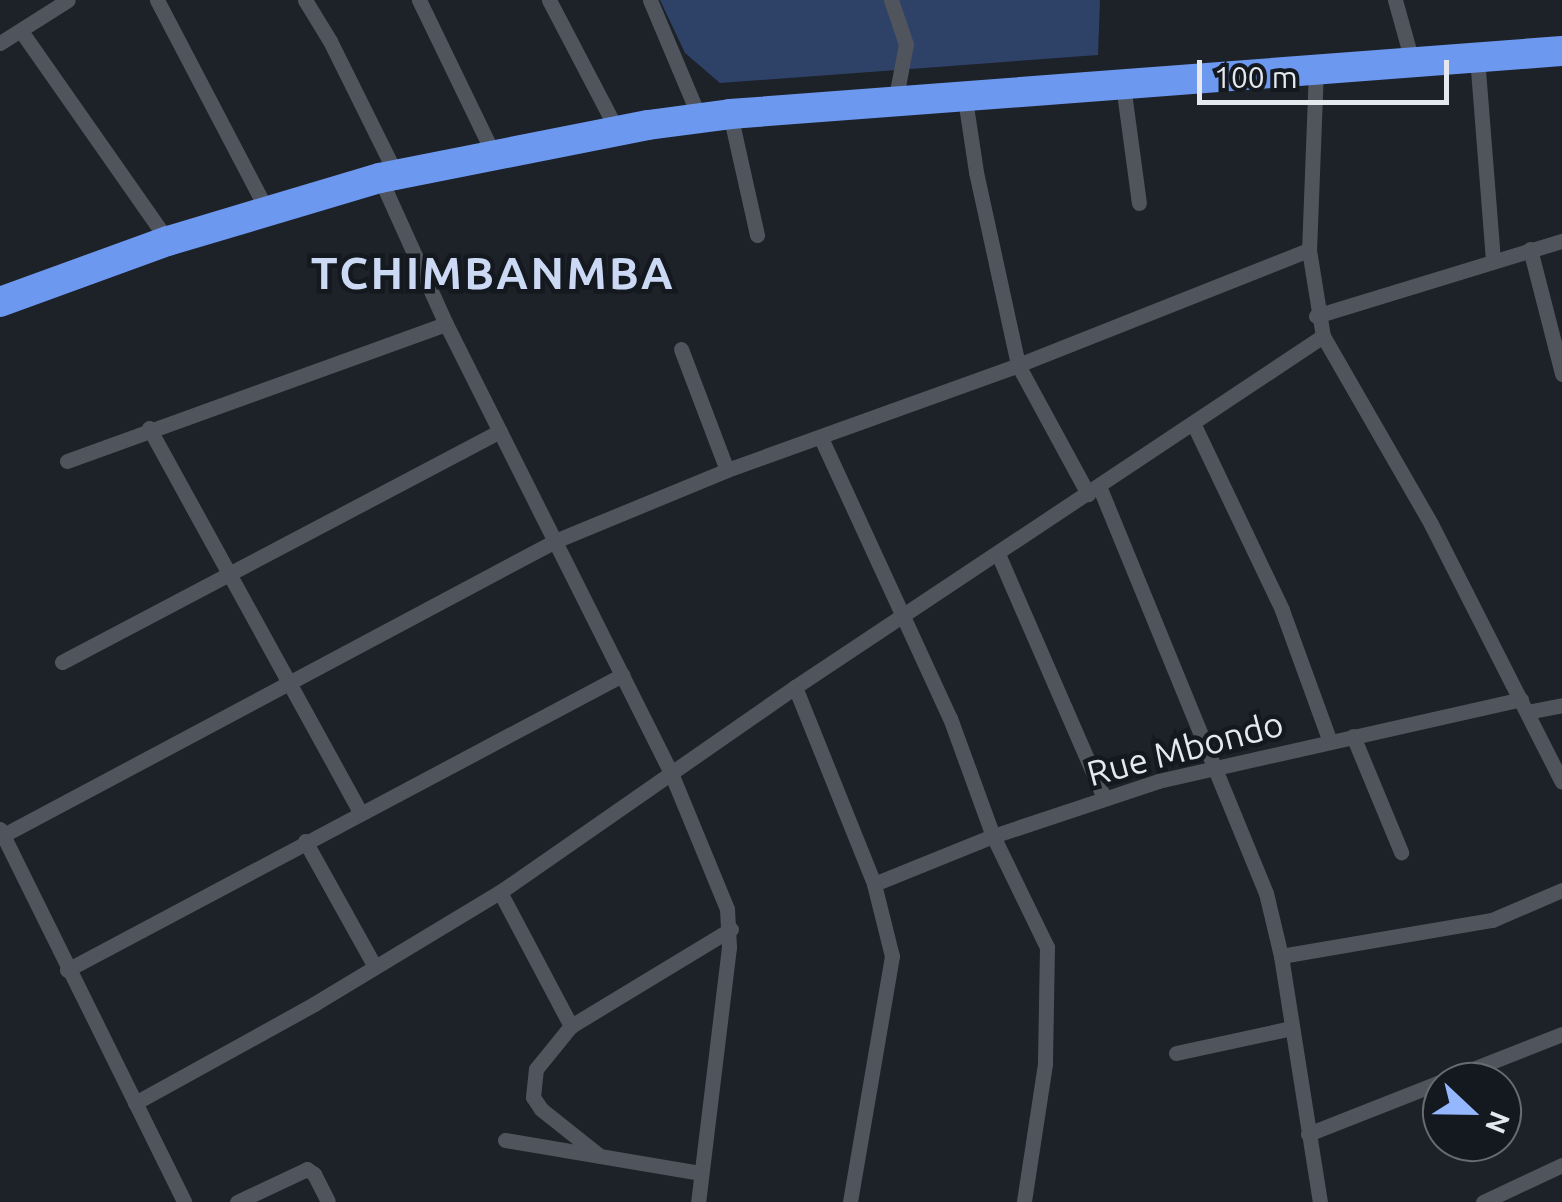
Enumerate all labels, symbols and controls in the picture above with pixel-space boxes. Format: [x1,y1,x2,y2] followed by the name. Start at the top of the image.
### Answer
[1202,40,1454,102] scale bar
[1214,60,1298,94] text: 100 m
[311,246,675,300] district label: TCHIMBANMBA
[1082,702,1288,794] street label: Rue Mbondo
[1422,1062,1522,1162] north arrow
[1480,1107,1517,1138] text: N

